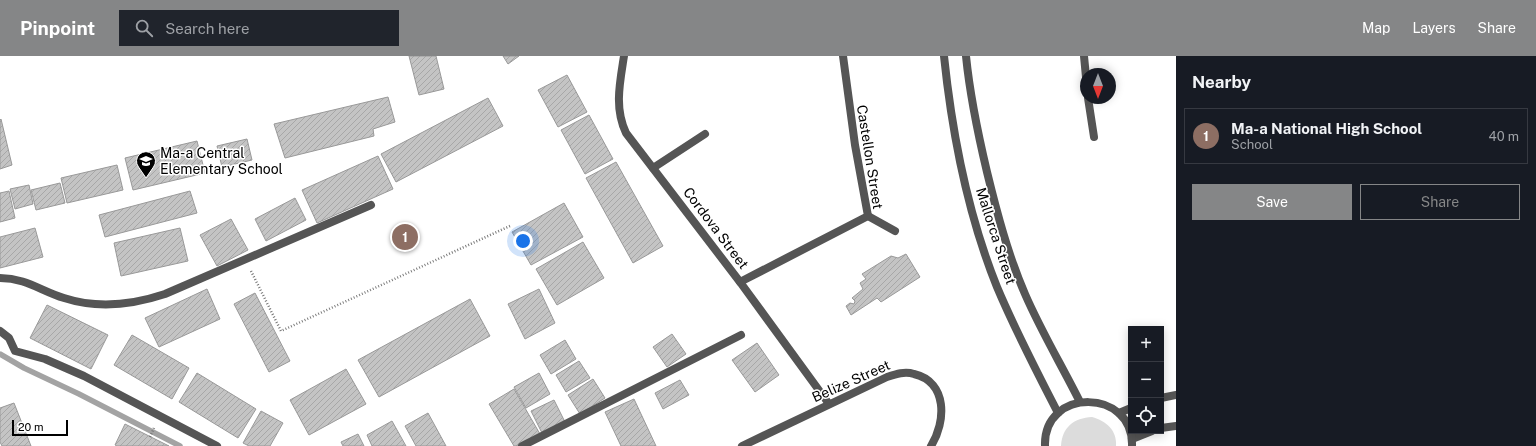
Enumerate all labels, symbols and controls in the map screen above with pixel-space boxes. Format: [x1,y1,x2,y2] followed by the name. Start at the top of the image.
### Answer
[119,10,399,46] search box
[20,17,95,39] text: Pinpoint
[133,17,155,39] icon: search
[165,20,249,37] text: Search here
[1362,20,1390,36] text: Map
[1412,20,1456,36] text: Layers
[1478,20,1516,36] text: Share
[1080,68,1116,104] north arrow
[1192,72,1251,92] text: Nearby
[854,104,886,210] street label: Castellon Street
[1231,120,1422,137] text: Ma-a National High School
[1203,129,1209,144] text: 1
[1488,129,1519,144] text: 40 m
[1231,137,1273,152] text: School
[160,145,283,177] place label: Ma-a Central Elementary School
[135,150,157,178] school or university icon: Ma-a Central Elementary School
[680,184,752,272] street label: Cordova Street
[1192,184,1352,220] button: Save
[1360,184,1520,220] button: Share
[973,186,1019,286] street label: Mallorca Street
[392,222,418,252] pin: 1
[513,231,533,251] your location
[1128,326,1164,434] map controls
[1128,326,1164,362] button: +
[809,357,893,405] street label: Belize Street
[1128,362,1164,398] button: −
[1128,398,1164,434] button: locate
[12,418,68,437] scale bar
[18,421,43,433] text: 20 m

